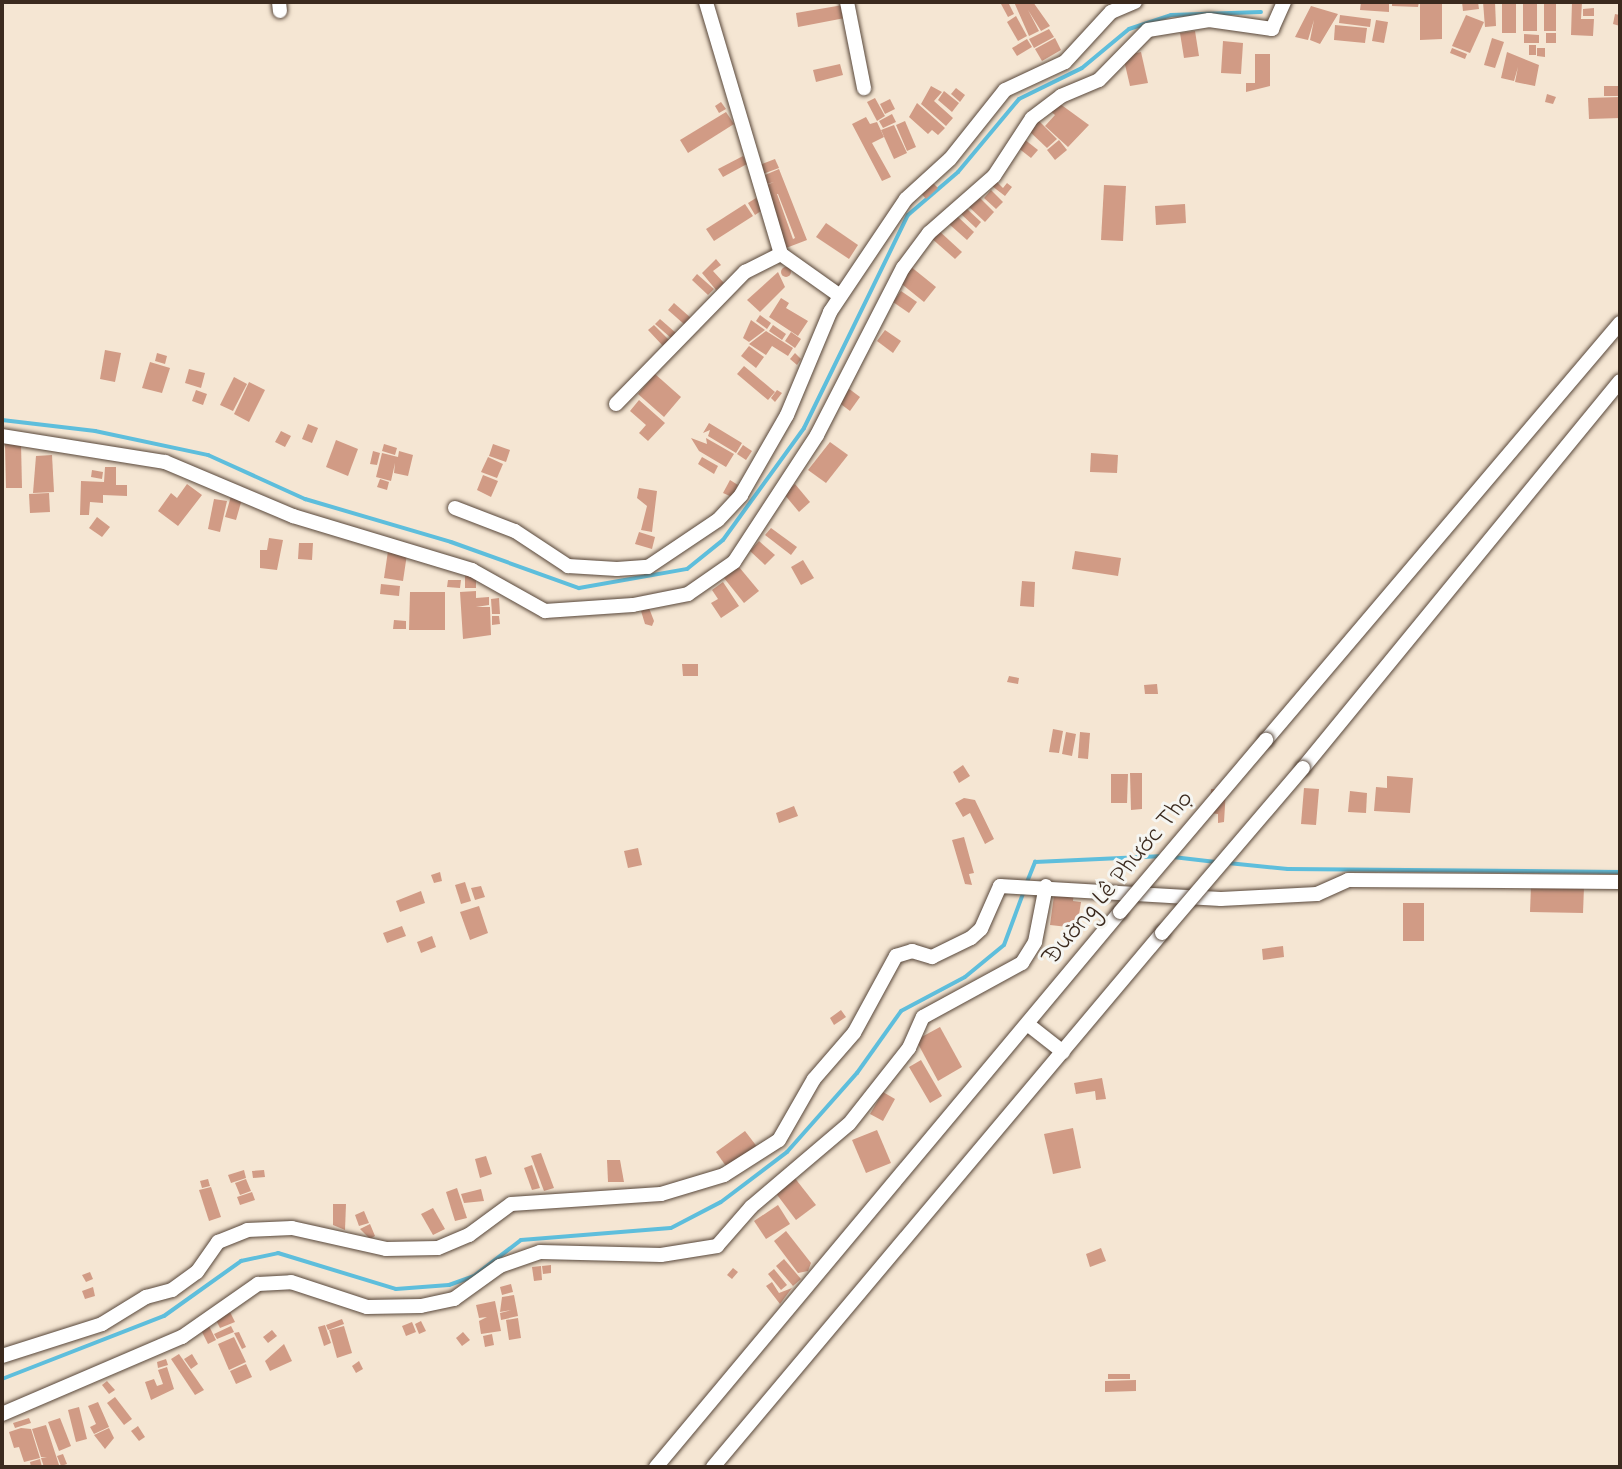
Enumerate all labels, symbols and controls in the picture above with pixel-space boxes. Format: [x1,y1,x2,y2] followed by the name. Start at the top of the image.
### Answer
[1037,785,1201,973] street label: Đường Lê Phước Thọ

